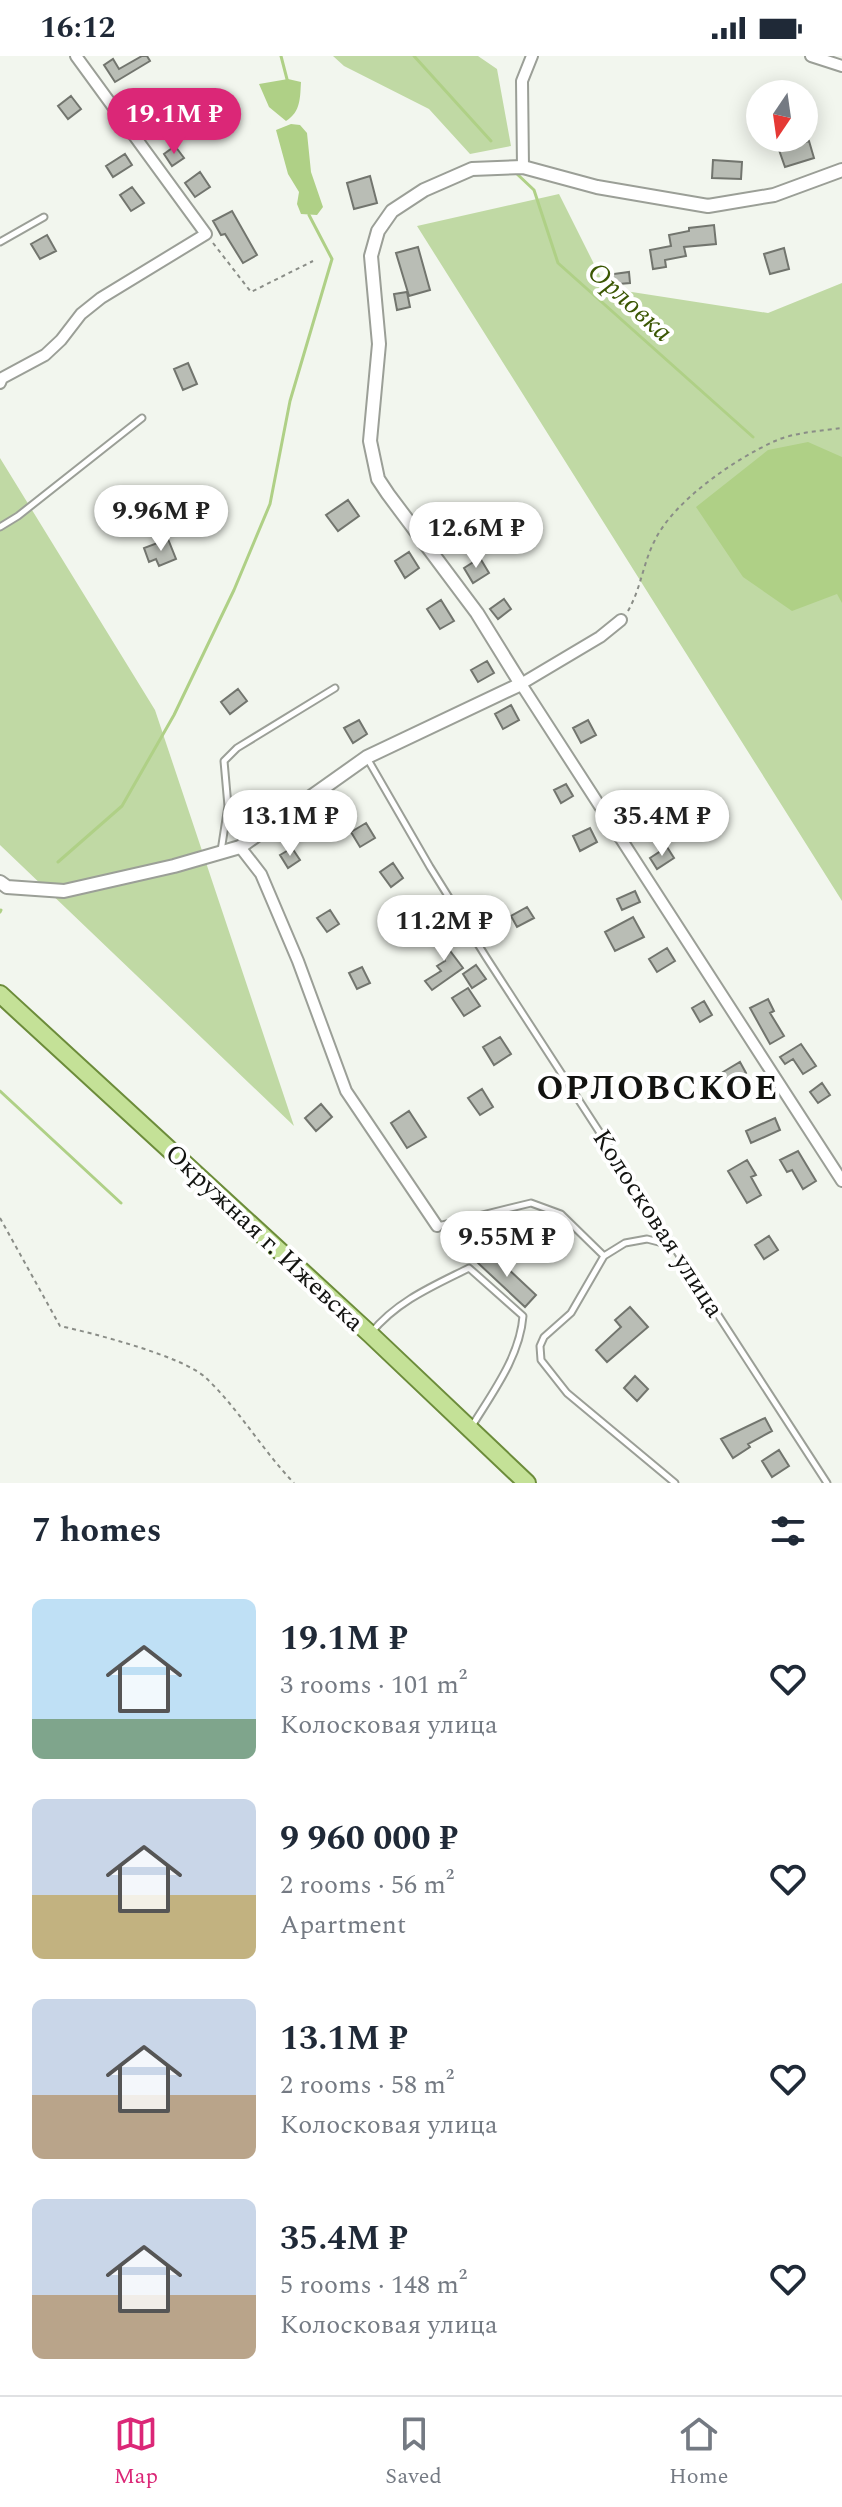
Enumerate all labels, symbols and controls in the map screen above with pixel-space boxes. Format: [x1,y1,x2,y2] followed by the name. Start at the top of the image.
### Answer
[40,5,115,51] text: 16:12
[746,80,818,152] north arrow
[746,80,818,152] map controls
[100,88,248,156] pin: 19.1M ₽
[125,94,223,134] text: 19.1M ₽
[577,252,683,353] water label: Орловка
[87,485,235,553] pin: 9.96M ₽
[112,491,210,531] text: 9.96M ₽
[402,502,550,570] pin: 12.6M ₽
[427,508,525,548] text: 12.6M ₽
[216,790,364,858] pin: 13.1M ₽
[588,790,736,858] pin: 35.4M ₽
[241,796,339,836] text: 13.1M ₽
[613,796,711,836] text: 35.4M ₽
[370,895,518,963] pin: 11.2M ₽
[395,901,493,941] text: 11.2M ₽
[537,1063,779,1115] district label: ОРЛОВСКОЕ
[582,1121,734,1326] street label: Колосковая улица
[155,1134,373,1341] street label: Окружная г. Ижевска
[433,1211,581,1279] pin: 9.55M ₽
[458,1217,556,1257] text: 9.55M ₽
[32,1505,162,1557] text: 7 homes
[766,1509,810,1553] icon: filters
[280,1613,408,1665] text: 19.1M ₽
[96,1631,192,1727] icon: home
[766,1657,810,1701] icon: heart
[280,1665,467,1705] text: 3 rooms · 101 m²
[280,1705,498,1745] text: Колосковая улица
[280,1813,458,1865] text: 9 960 000 ₽
[96,1831,192,1927] icon: home
[766,1857,810,1901] icon: heart
[280,1865,454,1905] text: 2 rooms · 56 m²
[280,1905,406,1945] text: Apartment
[280,2013,408,2065] text: 13.1M ₽
[96,2031,192,2127] icon: home
[766,2057,810,2101] icon: heart
[280,2065,454,2105] text: 2 rooms · 58 m²
[280,2105,498,2145] text: Колосковая улица
[280,2213,408,2265] text: 35.4M ₽
[96,2231,192,2327] icon: home
[766,2257,810,2301] icon: heart
[280,2265,467,2305] text: 5 rooms · 148 m²
[280,2305,498,2345] text: Колосковая улица
[114,2412,158,2493] tab: Map
[385,2412,442,2493] tab: Saved
[669,2412,728,2493] tab: Home

